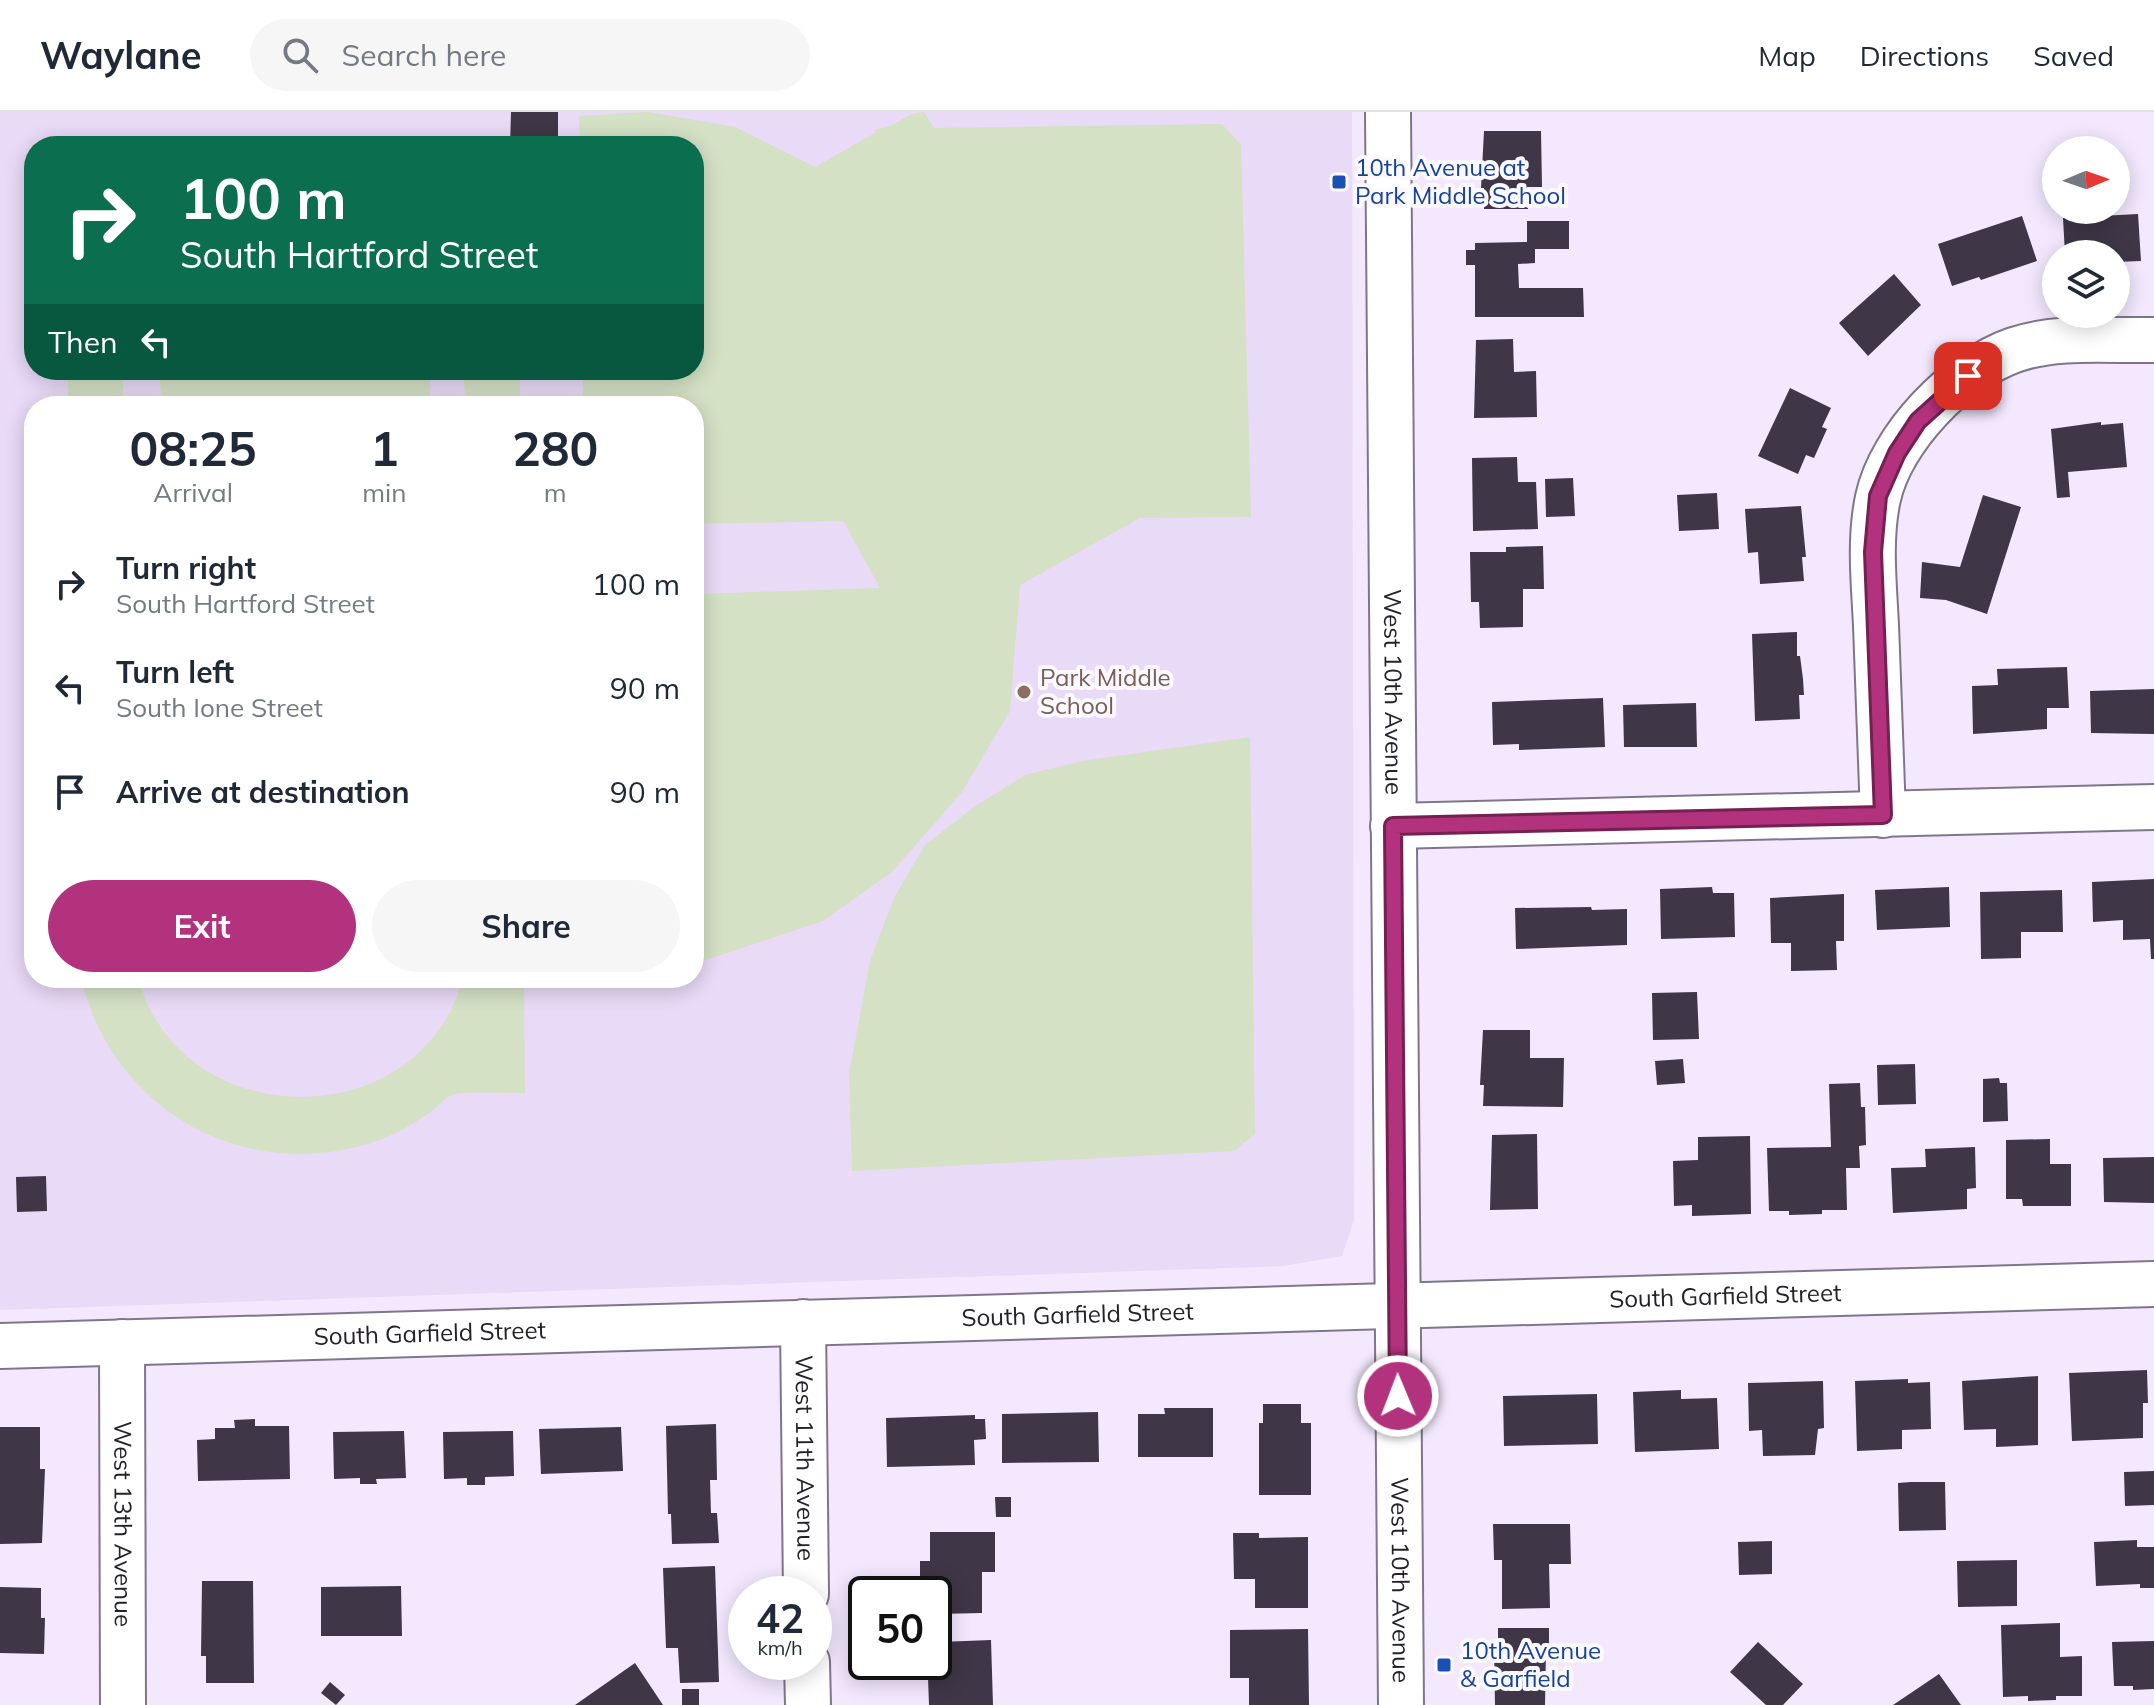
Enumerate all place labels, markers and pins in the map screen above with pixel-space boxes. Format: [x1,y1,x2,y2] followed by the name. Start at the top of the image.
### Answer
[1355,152,1566,210] place label: 10th Avenue at Park Middle School
[1330,173,1348,191] marker: 10th Avenue at Park Middle School
[1934,342,2002,410] pin
[1040,662,1171,720] place label: Park Middle School
[1015,683,1033,701] marker: Park Middle School
[1460,1635,1601,1693] place label: 10th Avenue & Garfield
[1435,1656,1453,1674] marker: 10th Avenue & Garfield

